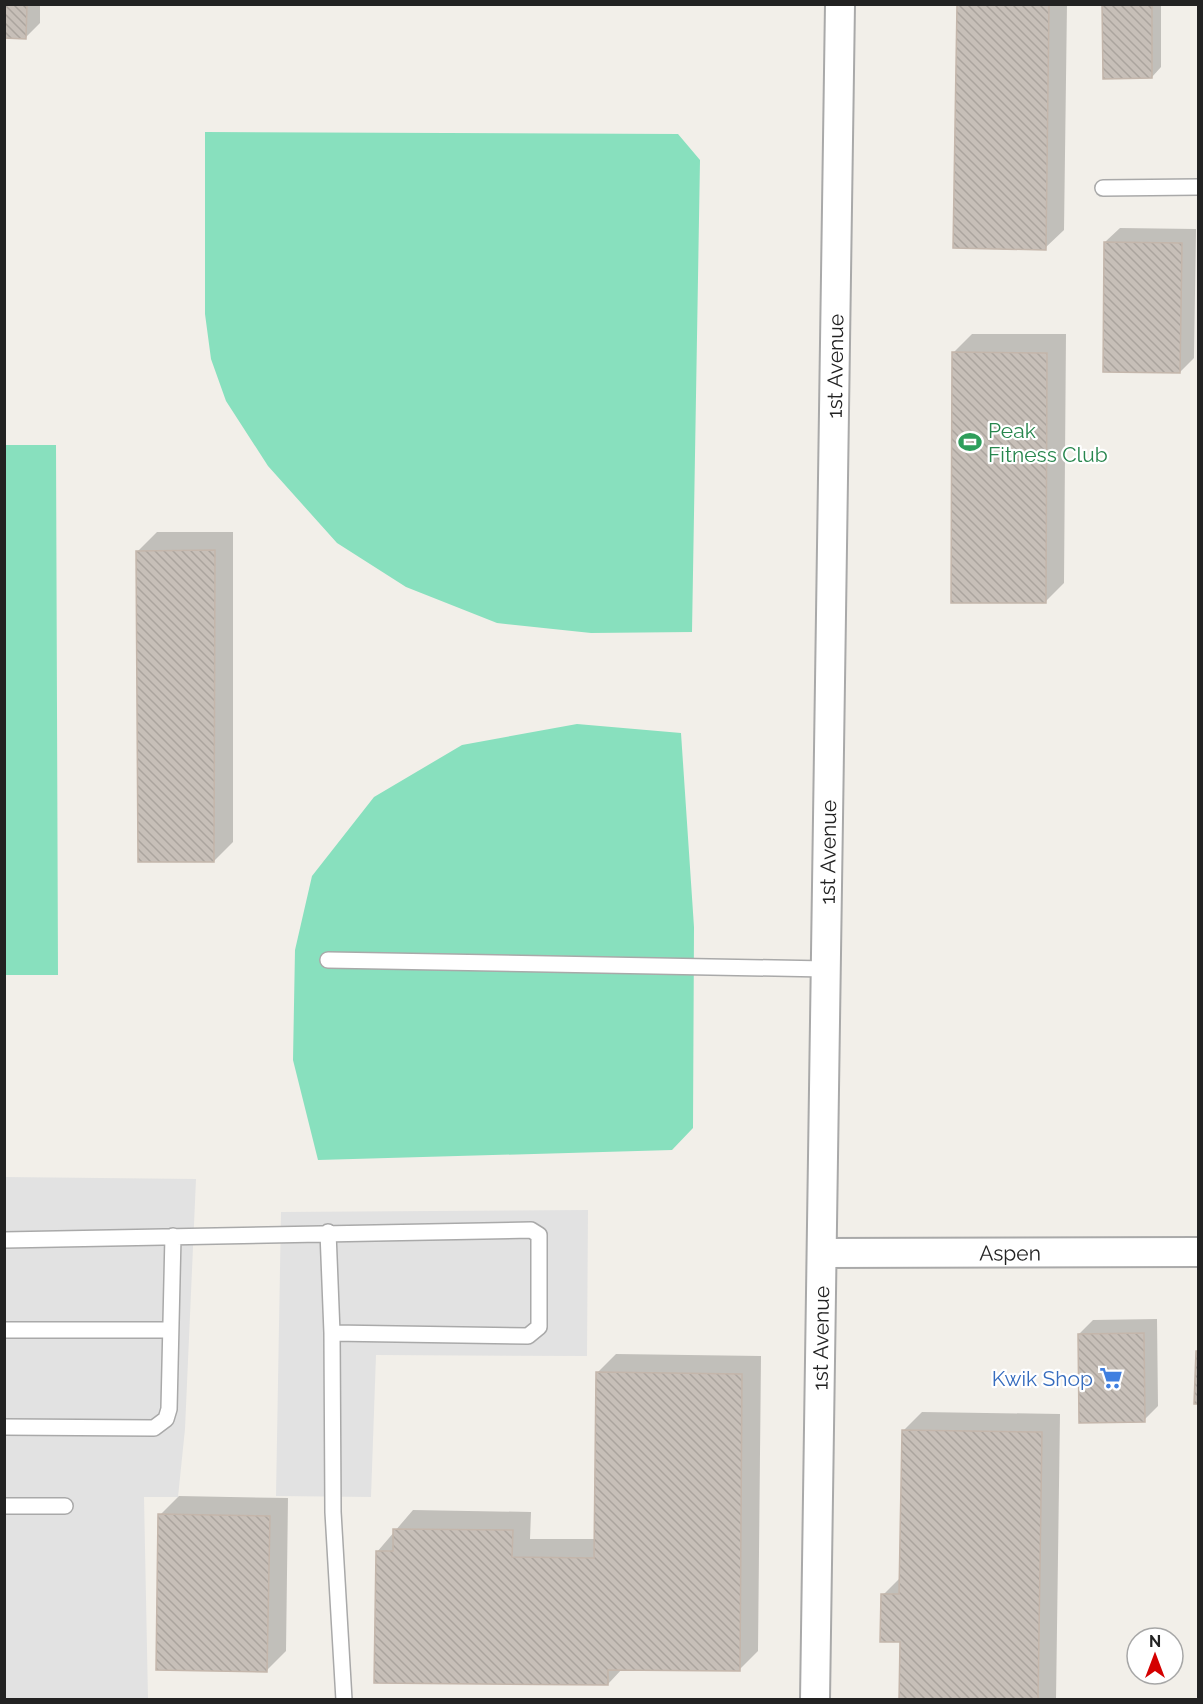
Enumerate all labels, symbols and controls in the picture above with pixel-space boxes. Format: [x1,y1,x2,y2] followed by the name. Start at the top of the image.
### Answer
[821,314,848,419] street label: 1st Avenue
[988,418,1108,467] place label: Peak Fitness Club
[957,429,983,455] sports icon: Peak Fitness Club
[814,800,841,905] street label: 1st Avenue
[979,1240,1041,1265] street label: Aspen
[807,1286,834,1391] street label: 1st Avenue
[1098,1365,1124,1391] supermarket icon: Kwik Shop
[992,1366,1093,1391] place label: Kwik Shop
[1125,1626,1185,1686] north arrow
[1149,1632,1161,1651] text: N

